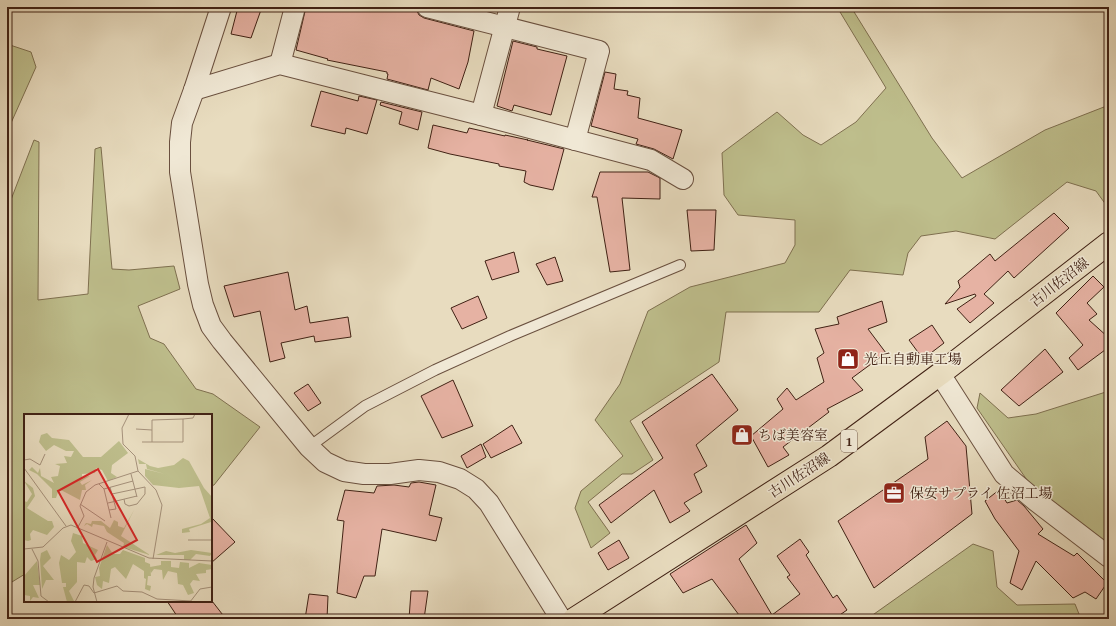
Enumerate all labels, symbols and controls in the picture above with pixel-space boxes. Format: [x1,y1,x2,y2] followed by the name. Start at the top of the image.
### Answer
[1025,253,1093,311] street label: 古川佐沼線
[835,346,861,372] shop icon: 光丘自動車工場
[864,349,962,369] place label: 光丘自動車工場
[24,414,212,602] inset map
[729,422,755,448] shop icon: ちば美容室
[758,425,828,445] place label: ちば美容室
[841,430,857,452] road number: 1
[764,448,834,502] street label: 古川佐沼線
[881,480,907,506] office icon: 保安サプライ 佐沼工場
[910,483,1053,503] place label: 保安サプライ 佐沼工場

